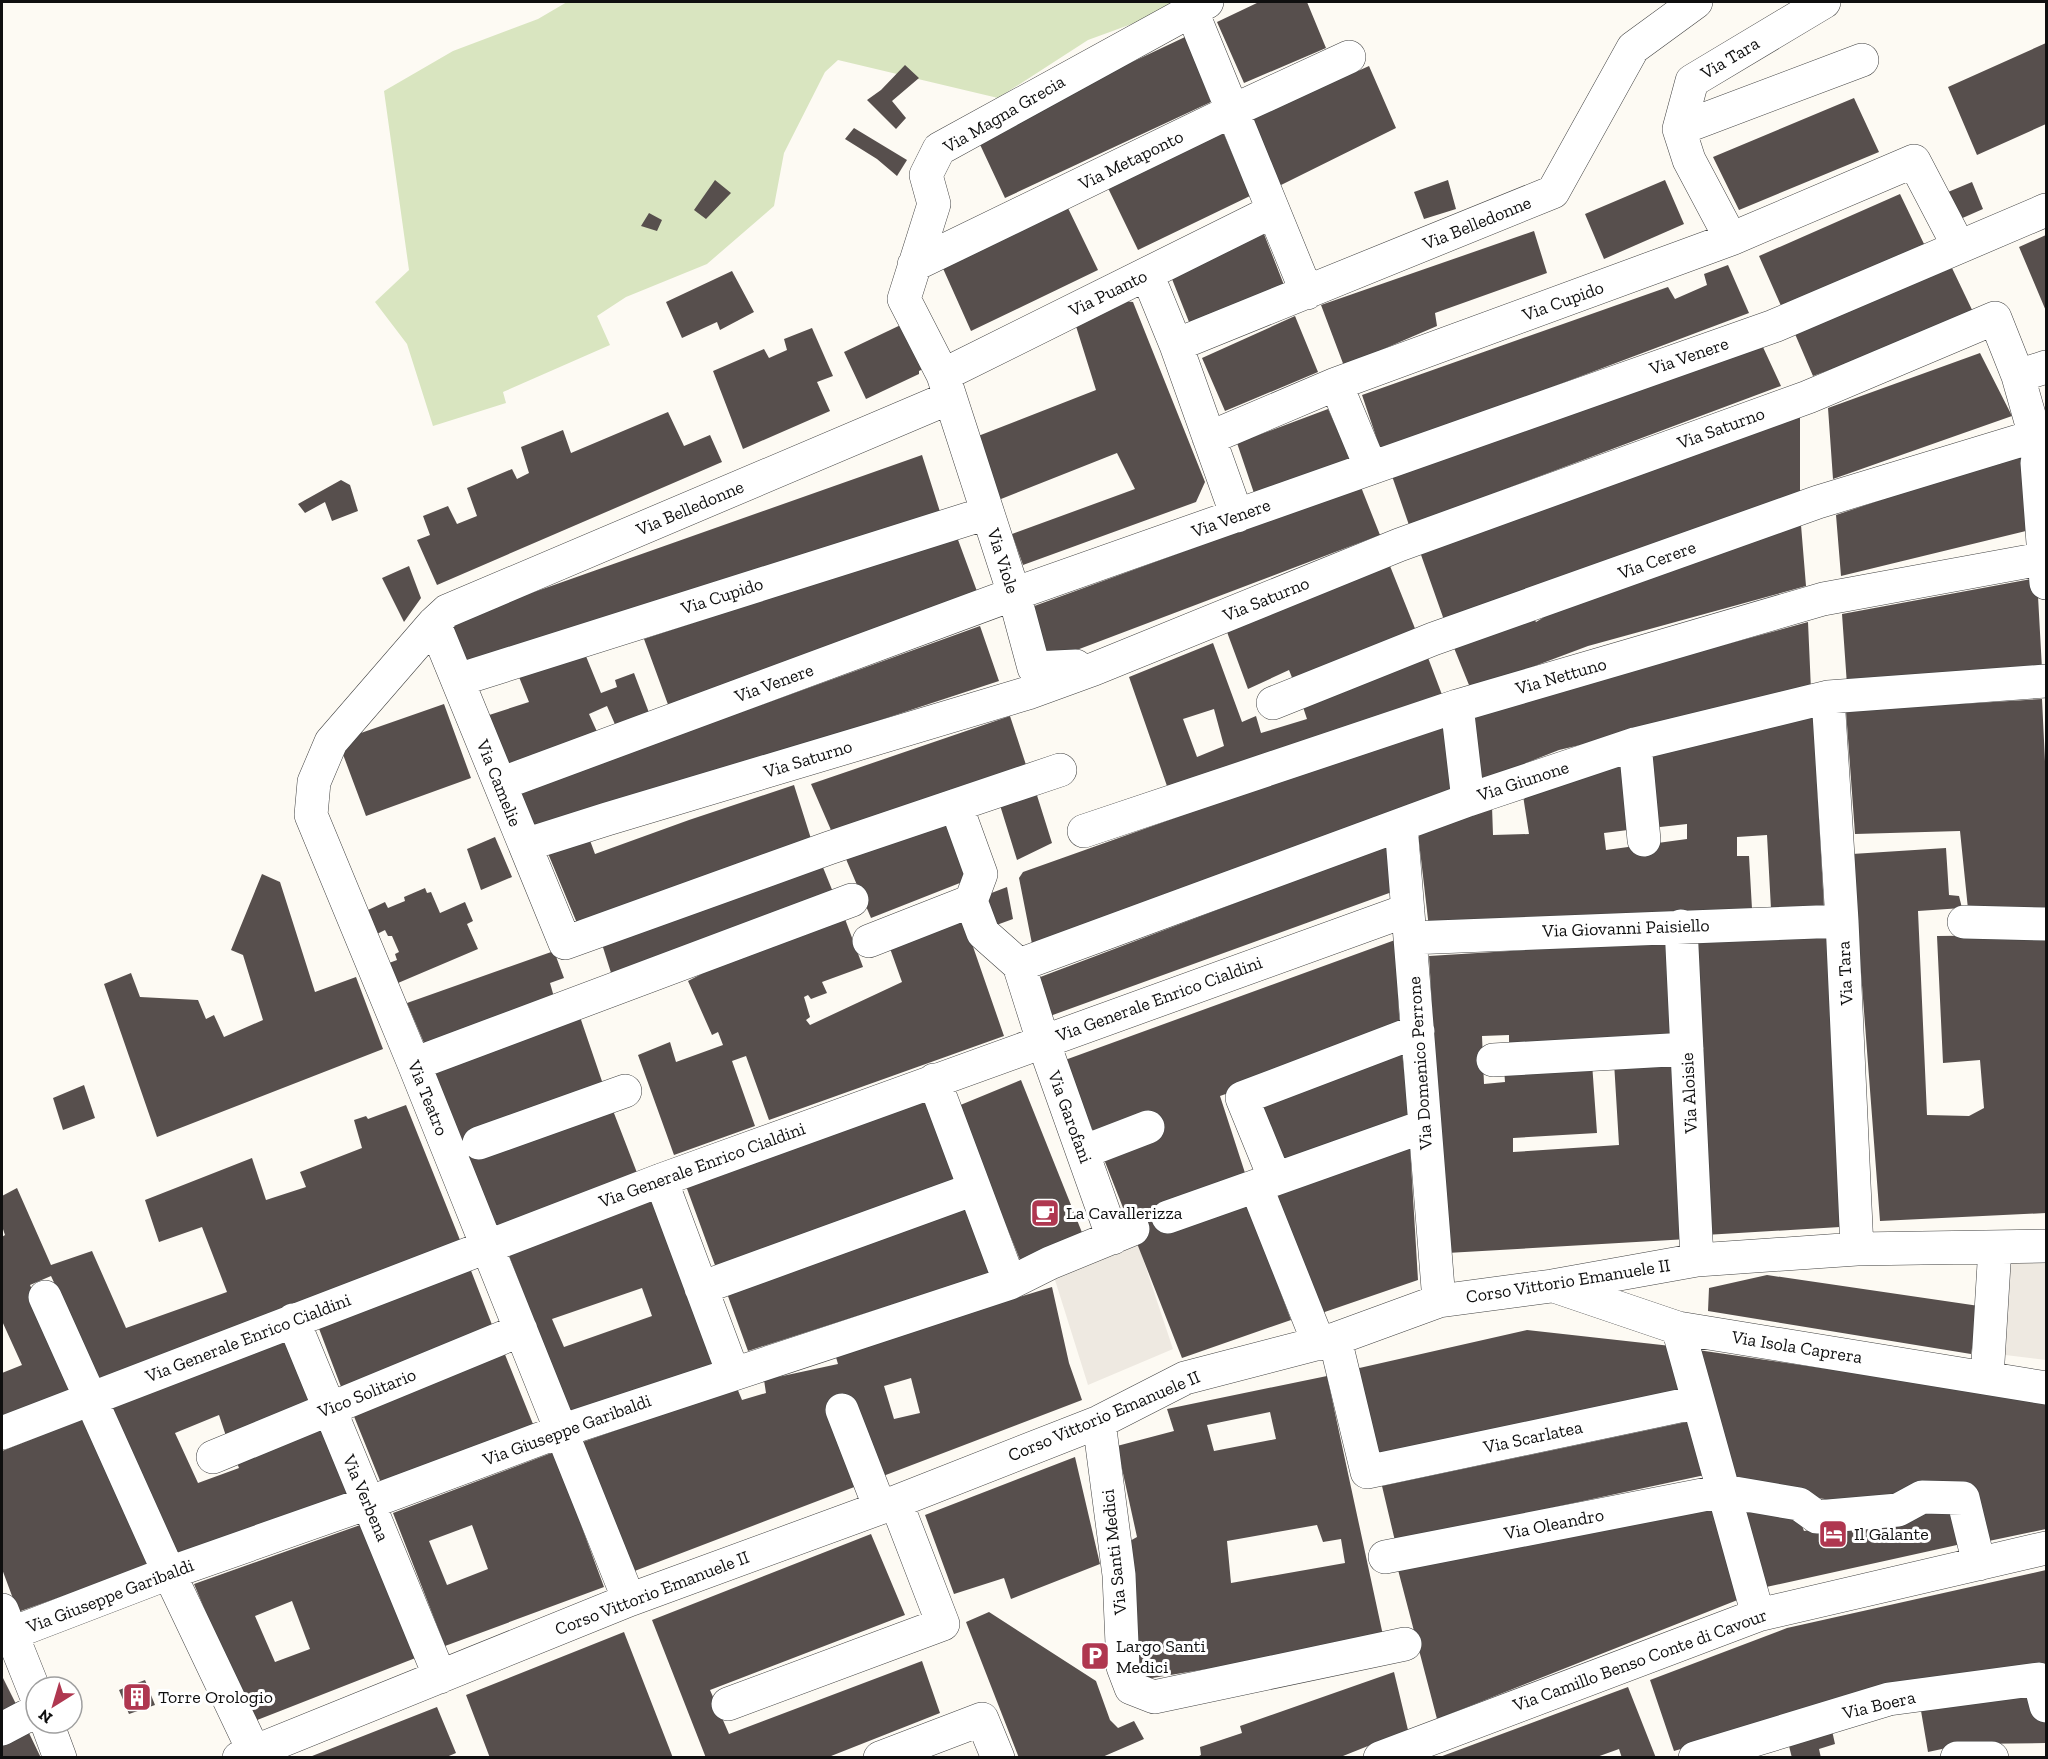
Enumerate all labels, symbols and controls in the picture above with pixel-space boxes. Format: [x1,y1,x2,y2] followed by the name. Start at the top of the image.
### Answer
[1696,32,1764,85] street label: Via Tara
[938,70,1069,158] street label: Via Magna Grecia
[1074,125,1187,195] street label: Via Metaponto
[1419,191,1534,255] street label: Via Belledonne
[1064,265,1151,322] street label: Via Puanto
[1518,276,1607,326] street label: Via Cupido
[1646,332,1731,380] street label: Via Venere
[1673,402,1768,454] street label: Via Saturno
[632,475,747,541] street label: Via Belledonne
[1188,494,1273,543] street label: Via Venere
[982,525,1024,596] street label: Via Viole
[1614,536,1699,585] street label: Via Cerere
[677,572,766,620] street label: Via Cupido
[1219,572,1312,627] street label: Via Saturno
[1512,653,1609,700] street label: Via Nettuno
[731,659,816,708] street label: Via Venere
[471,735,526,830] street label: Via Camelie
[760,735,855,783] street label: Via Saturno
[1473,756,1572,806] street label: Via Giunone
[1541,914,1710,942] street label: Via Giovanni Paisiello
[1832,940,1858,1007] street label: Via Tara
[1052,951,1265,1047] street label: Via Generale Enrico Cialdini
[1403,976,1437,1151] street label: Via Domenico Perrone
[1676,1052,1702,1135] street label: Via Aloisie
[403,1056,453,1139] street label: Via Teatro
[1043,1067,1097,1166] street label: Via Garofani
[595,1117,808,1213] street label: Via Generale Enrico Cialdini
[1029,1197,1061,1229] cafe icon: La Cavallerizza
[1066,1202,1183,1224] place label: La Cavallerizza
[1464,1254,1672,1308] street label: Corso Vittorio Emanuele II
[141,1289,354,1388] street label: Via Generale Enrico Cialdini
[1729,1326,1864,1368] street label: Via Isola Caprera
[314,1363,419,1423] street label: Vico Solitario
[1005,1365,1204,1466] street label: Corso Vittorio Emanuele II
[479,1389,654,1471] street label: Via Giuseppe Garibaldi
[1481,1416,1585,1458] street label: Via Scarlatea
[337,1450,394,1545] street label: Via Verbena
[1096,1488,1132,1617] street label: Via Santi Medici
[1501,1504,1606,1545] street label: Via Oleandro
[1817,1518,1849,1550] hotel icon: Il Galante
[1854,1523,1929,1545] place label: Il Galante
[552,1546,753,1640] street label: Corso Vittorio Emanuele II
[22,1554,197,1638] street label: Via Giuseppe Garibaldi
[1509,1604,1770,1717] street label: Via Camillo Benso Conte di Cavour
[1116,1635,1206,1678] place label: Largo Santi Medici
[1079,1640,1111,1672] parking icon: Largo Santi Medici
[24,1675,84,1735] north arrow
[121,1681,153,1713] building icon: Torre Orologio
[158,1686,273,1708] place label: Torre Orologio
[1840,1686,1918,1724] street label: Via Boera
[35,1705,56,1728] text: N

